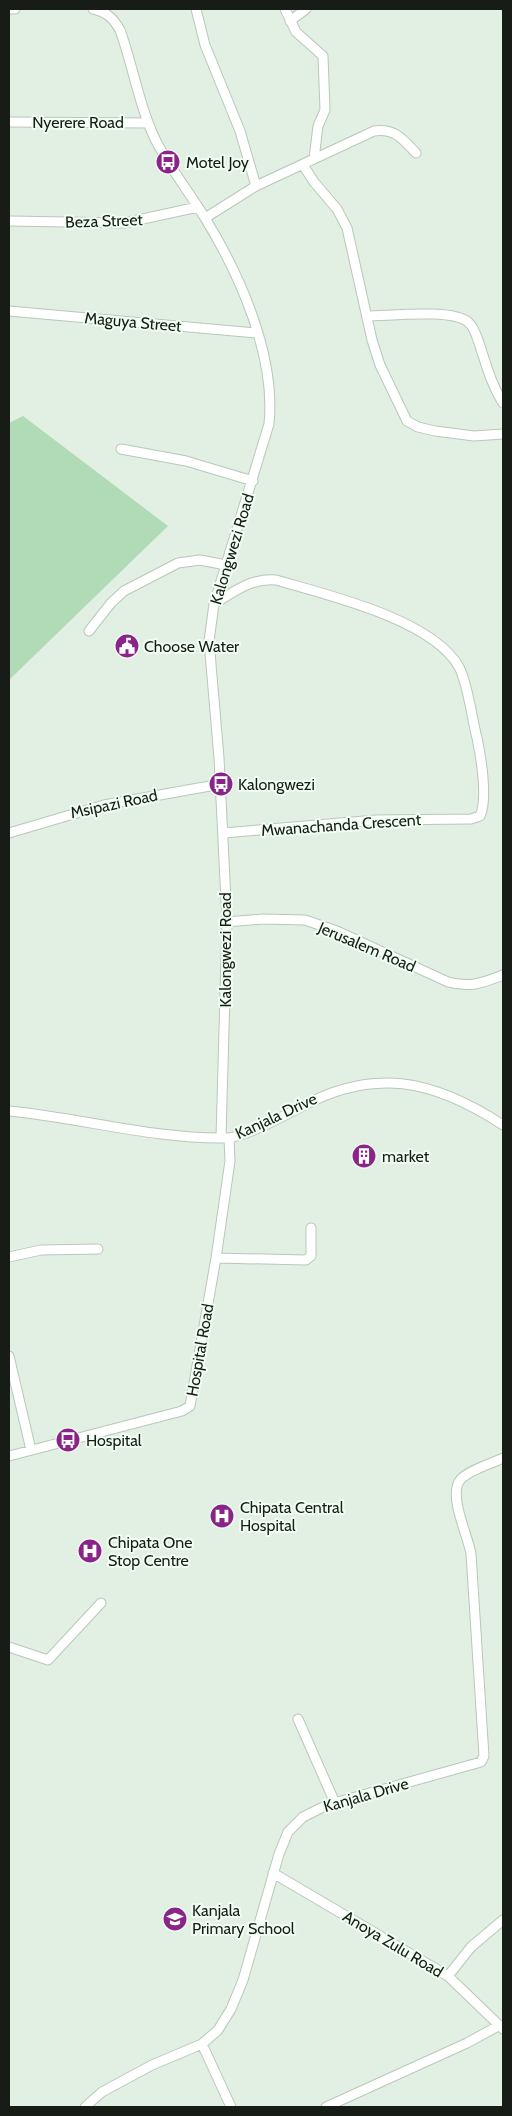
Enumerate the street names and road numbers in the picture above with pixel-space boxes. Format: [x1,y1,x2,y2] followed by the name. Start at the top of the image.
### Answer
[32,113,124,132] street label: Nyerere Road
[65,210,144,232] street label: Beza Street
[84,308,183,336] street label: Maguya Street
[206,491,258,607] street label: Kalongwezi Road
[69,785,159,823] street label: Msipazi Road
[260,810,422,840] street label: Mwanachanda Crescent
[216,892,235,1008] street label: Kalongwezi Road
[314,918,419,976] street label: Jerusalem Road
[232,1089,320,1143] street label: Kanjala Drive
[182,1302,218,1398] street label: Hospital Road
[321,1774,411,1816] street label: Kanjala Drive
[339,1907,447,1981] street label: Anoya Zulu Road

